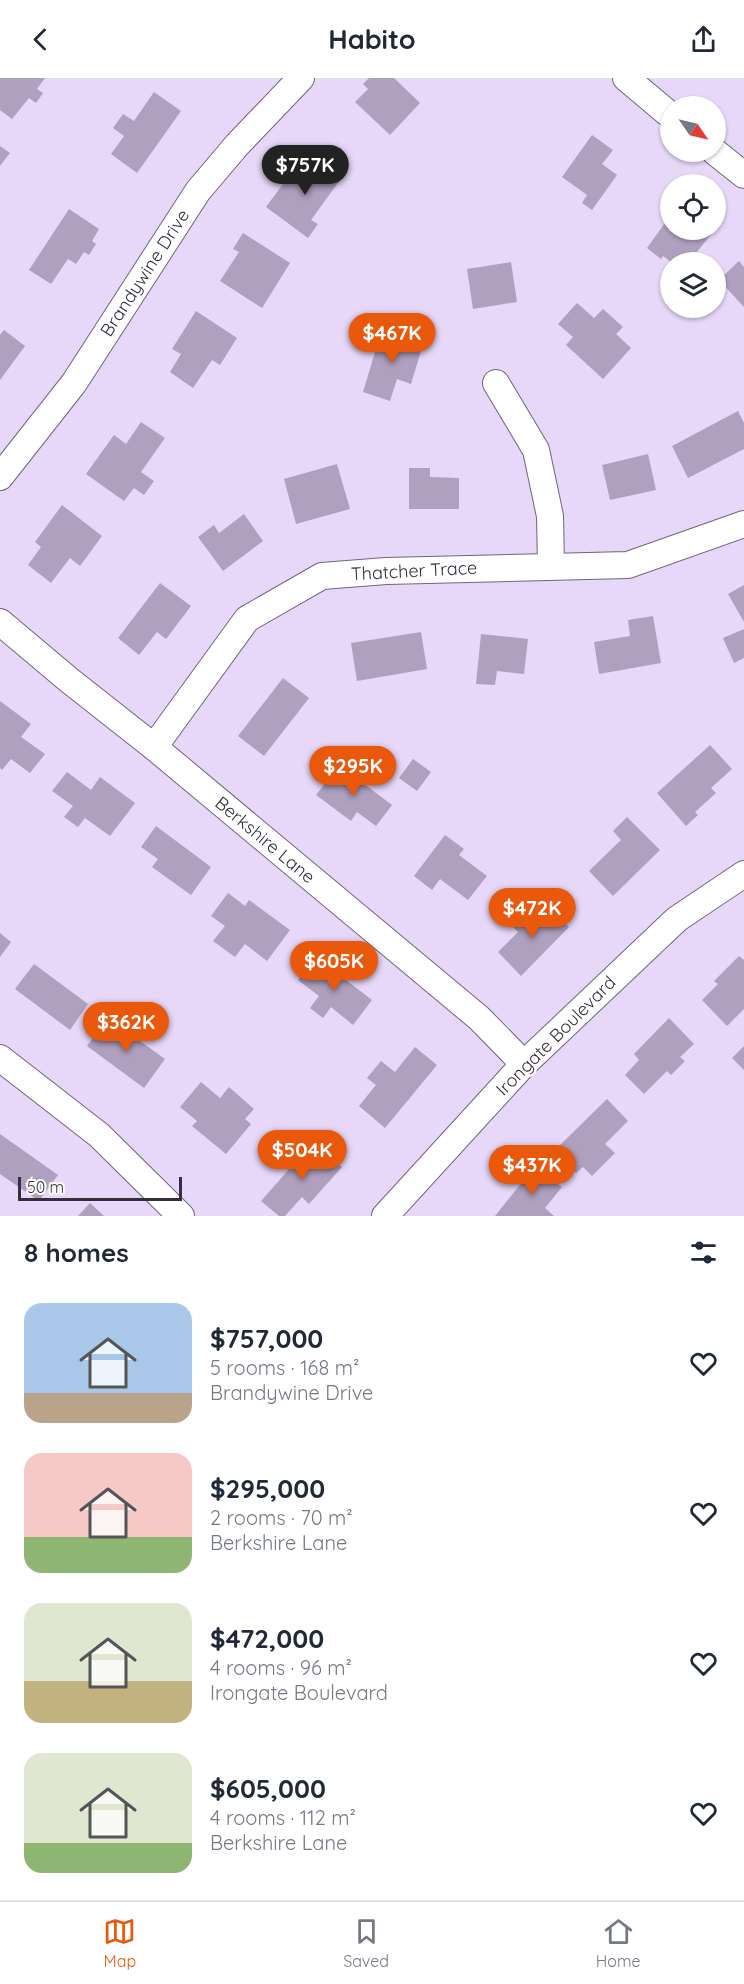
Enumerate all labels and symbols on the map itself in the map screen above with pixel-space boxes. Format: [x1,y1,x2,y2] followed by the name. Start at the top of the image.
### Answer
[660,96,726,162] north arrow
[263,145,347,196] pin: $757K
[95,205,194,341] street label: Brandywine Drive
[350,313,434,364] pin: $467K
[350,556,478,585] street label: Thatcher Trace
[311,746,395,797] pin: $295K
[211,791,320,888] street label: Berkshire Lane
[490,888,574,939] pin: $472K
[292,941,376,992] pin: $605K
[491,971,620,1100] street label: Irongate Boulevard
[84,1002,168,1053] pin: $362K
[260,1130,344,1181] pin: $504K
[490,1145,574,1196] pin: $437K
[18,1174,182,1202] scale bar

